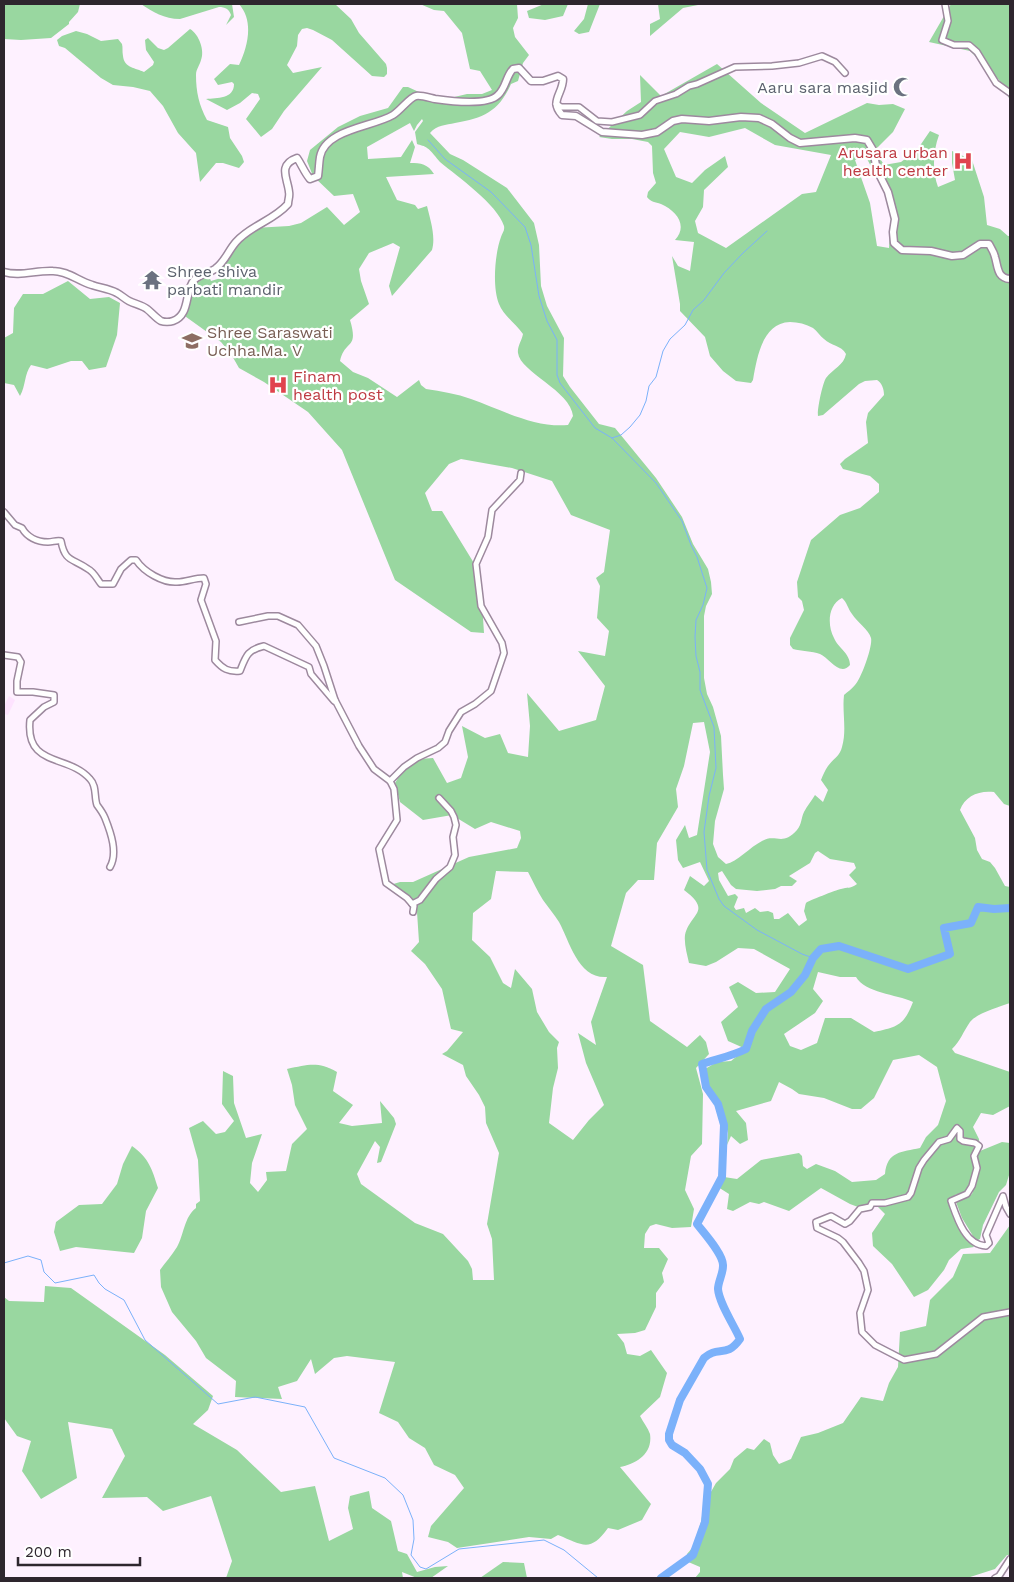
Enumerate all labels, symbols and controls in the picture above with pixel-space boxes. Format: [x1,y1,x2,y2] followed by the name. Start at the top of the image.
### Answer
[892,76,914,98] mosque icon: Aaru sara masjid
[757,78,888,97] place label: Aaru sara masjid
[838,143,948,180] place label: Arusara urban health center
[952,150,974,172] hospital icon: Arusara urban health center
[167,262,283,299] place label: Shree shiva parbati mandir
[141,269,163,291] temple icon: Shree shiva parbati mandir
[207,323,333,360] place label: Shree Saraswati Uchha.Ma. V
[181,330,203,352] school or university icon: Shree Saraswati Uchha.Ma. V
[293,367,383,404] place label: Finam health post
[267,374,289,396] hospital icon: Finam health post
[18,1534,140,1566] scale bar
[25,1543,72,1561] text: 200 m

